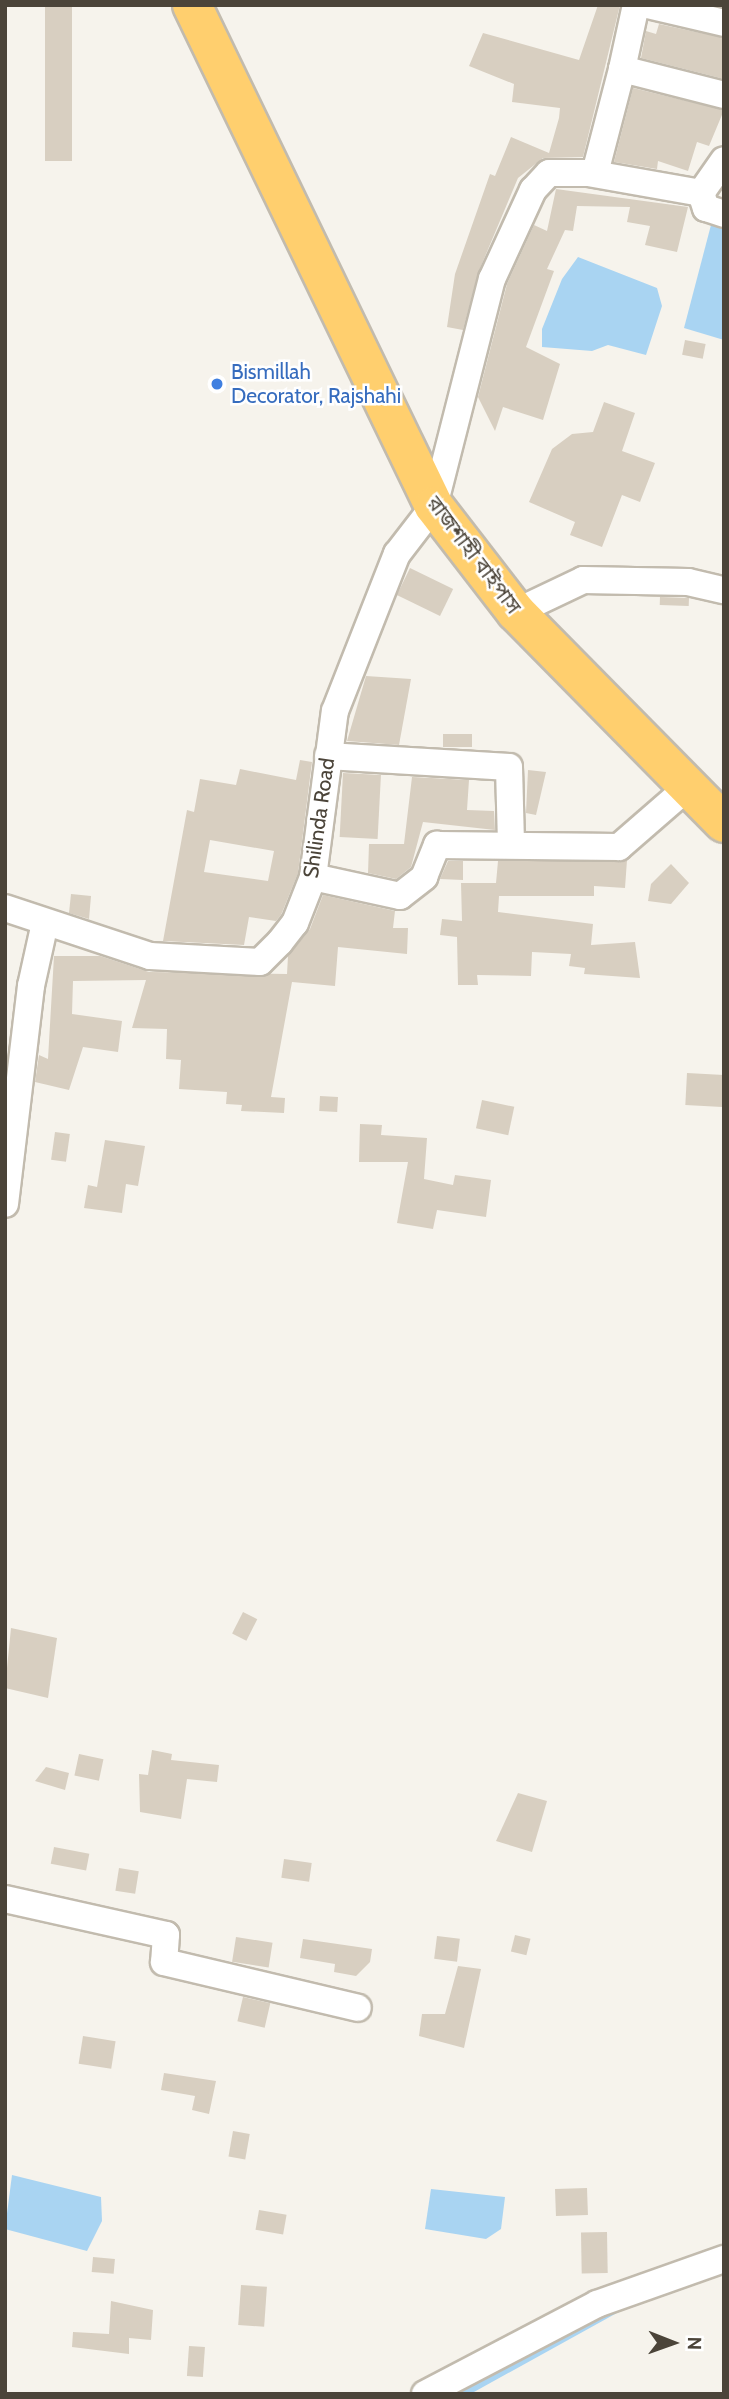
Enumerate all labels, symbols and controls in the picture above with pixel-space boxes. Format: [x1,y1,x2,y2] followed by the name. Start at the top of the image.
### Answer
[231,359,401,409] place label: Bismillah Decorator, Rajshahi
[209,376,225,392] marker: Bismillah Decorator, Rajshahi
[422,491,526,619] street label: রাজশাহী বাইপাস
[298,756,340,880] street label: Shilinda Road
[638,2308,708,2378] north arrow
[683,2336,706,2350] text: N

